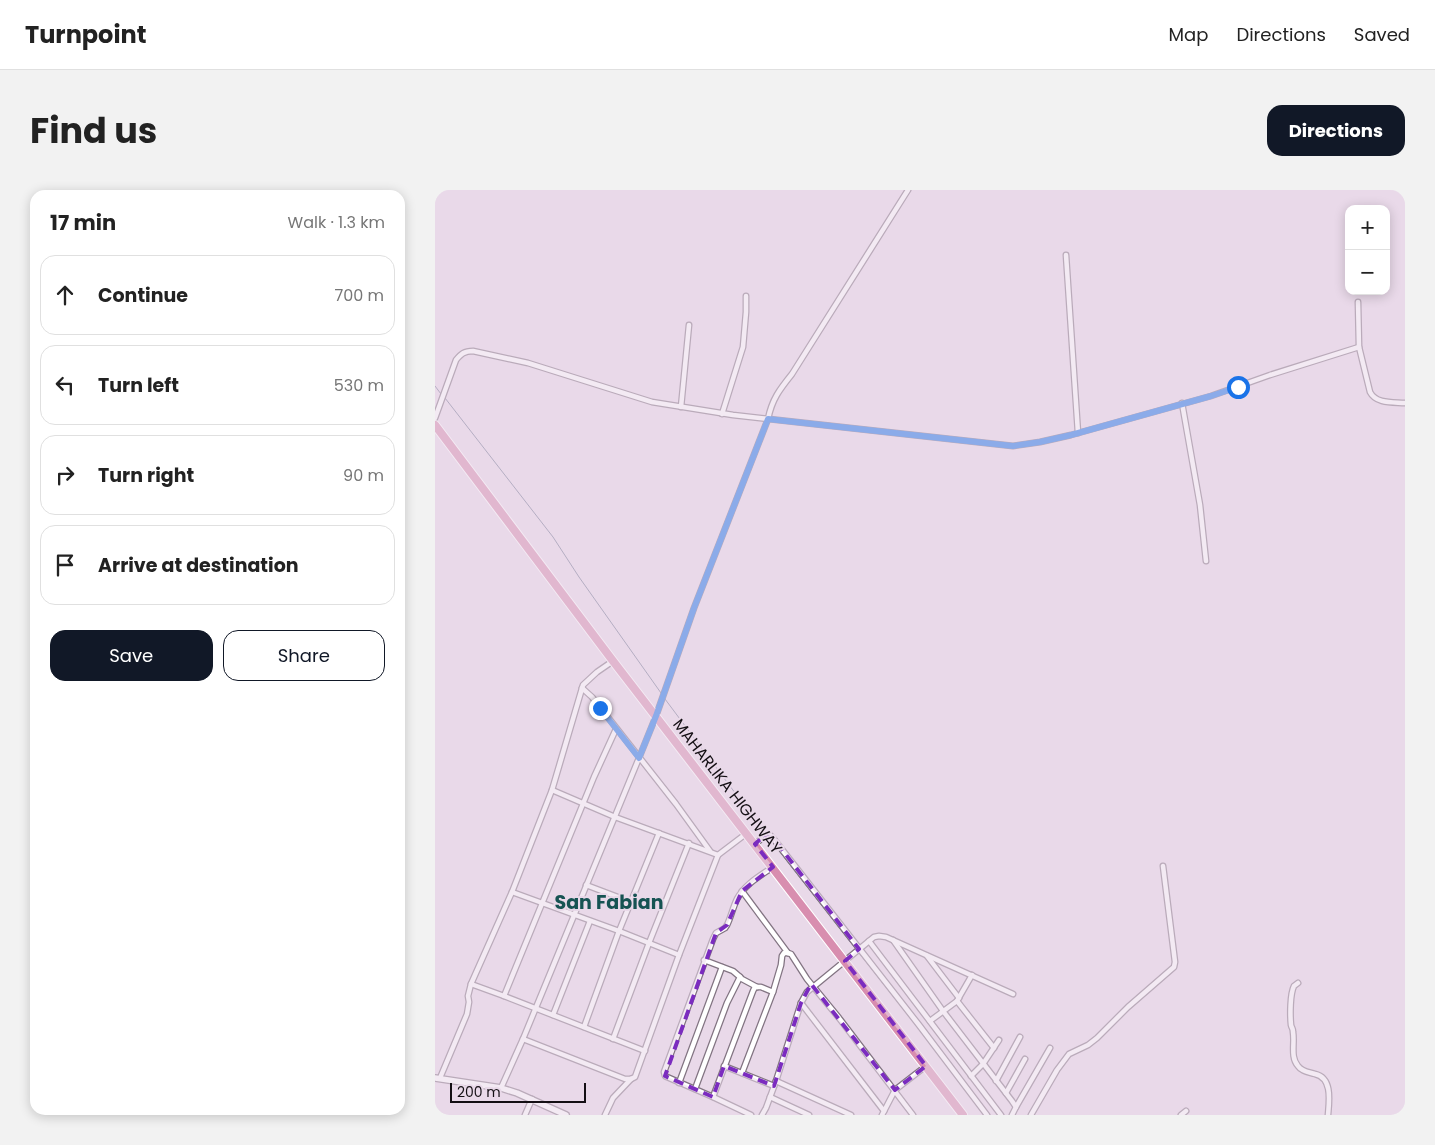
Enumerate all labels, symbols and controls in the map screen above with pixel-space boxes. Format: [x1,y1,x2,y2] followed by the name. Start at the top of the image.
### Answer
[25,18,146,51] text: Turnpoint
[1169,22,1208,47] text: Map
[1236,22,1326,47] text: Directions
[1354,22,1410,47] text: Saved
[1267,105,1405,156] button: Directions
[30,106,157,155] text: Find us
[1345,205,1390,295] map controls
[1345,205,1390,250] button: +
[50,208,116,237] text: 17 min
[288,211,385,234] text: Walk · 1.3 km
[1345,250,1390,295] button: −
[51,281,79,309] icon: ahead
[98,282,188,309] text: Continue
[334,284,384,307] text: 700 m
[51,371,79,399] icon: left
[98,372,179,399] text: Turn left
[334,374,384,397] text: 530 m
[1227,376,1250,399] route start
[51,461,79,489] icon: right
[98,462,194,489] text: Turn right
[343,464,384,487] text: 90 m
[51,551,79,579] icon: arrive
[98,552,299,579] text: Arrive at destination
[50,630,213,681] button: Save
[223,630,385,681] button: Share
[589,697,612,720] route end
[667,714,788,859] street label: MAHARLIKA HIGHWAY
[555,889,663,916] district label: San Fabian
[450,1080,586,1103] scale bar
[457,1082,501,1102] text: 200 m

